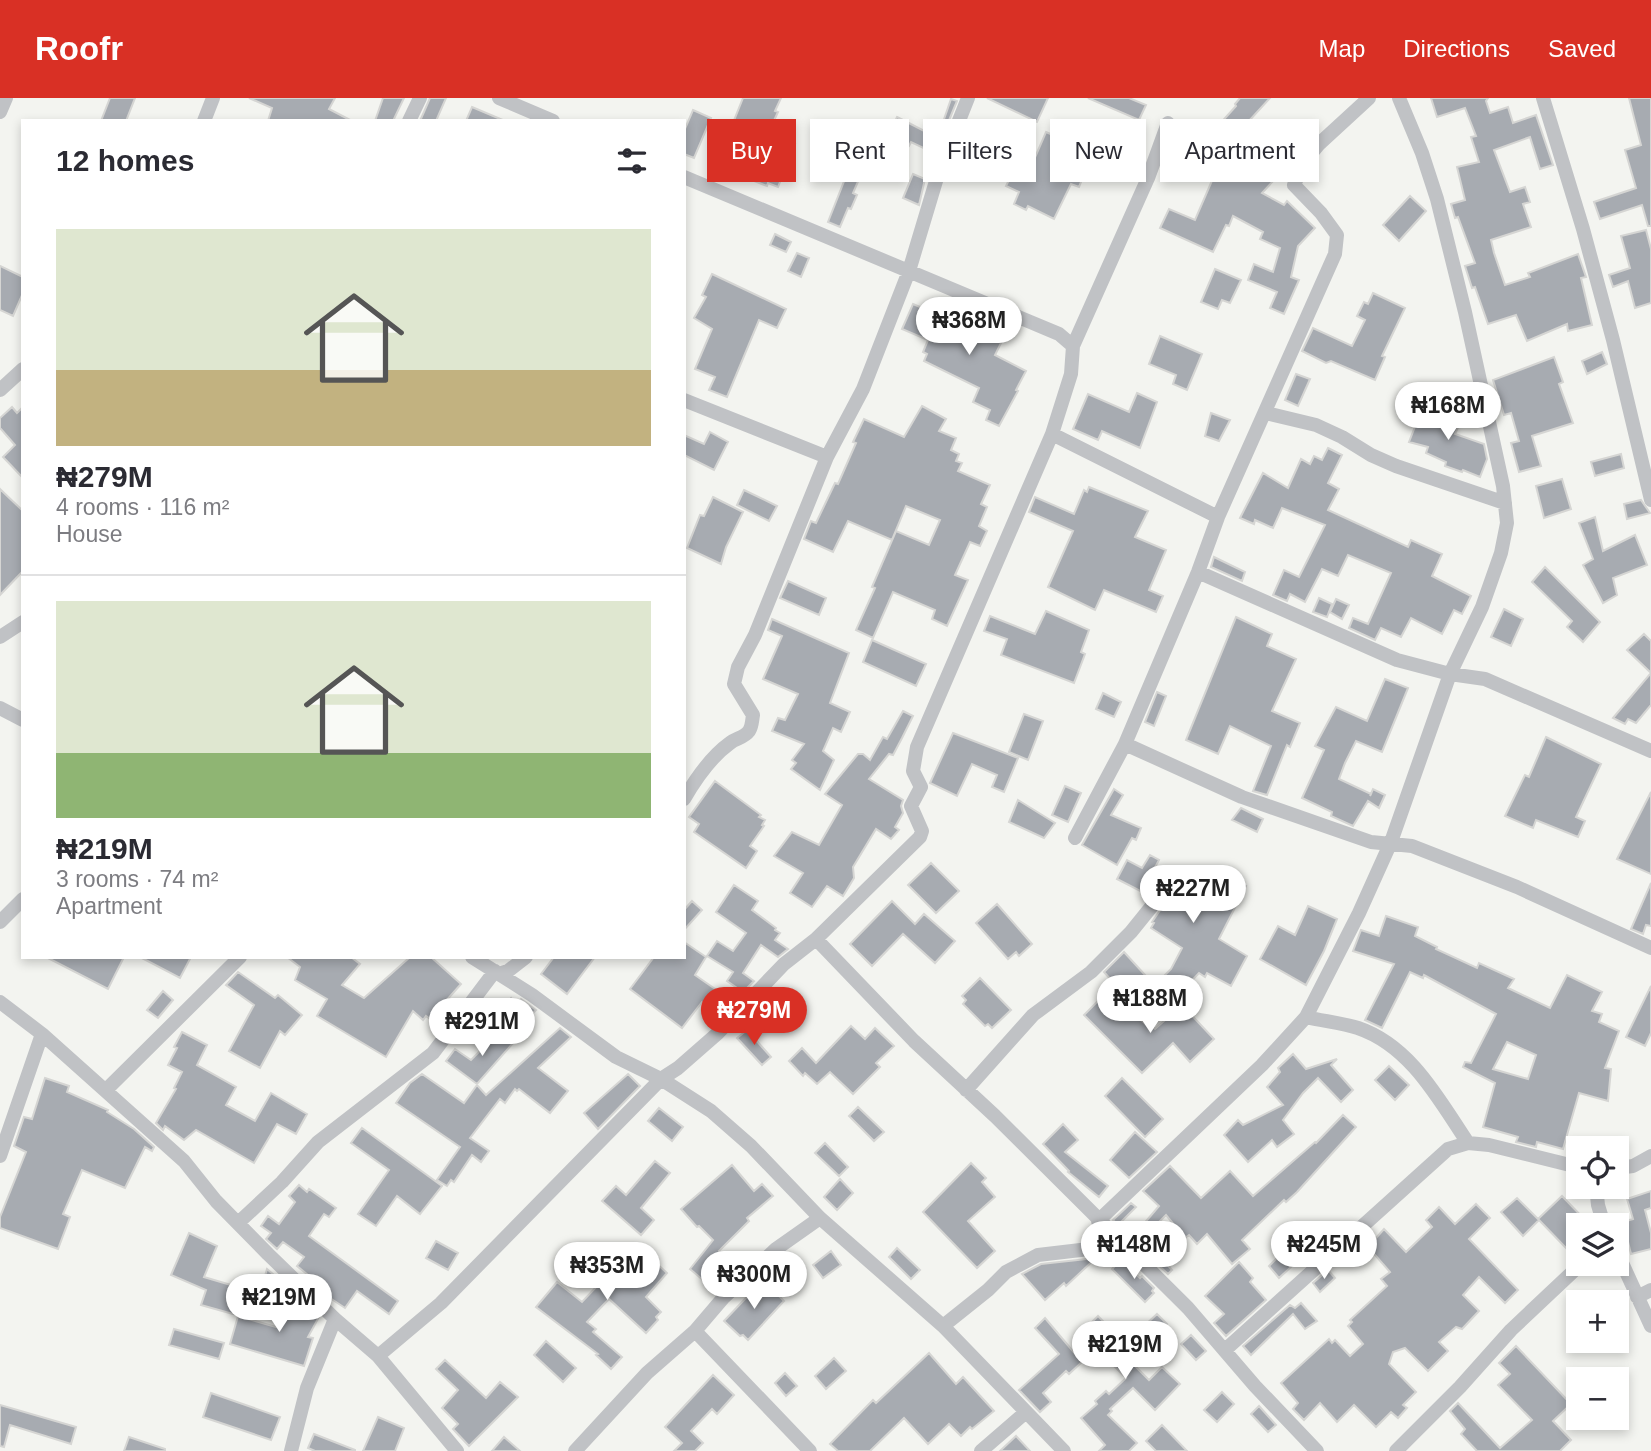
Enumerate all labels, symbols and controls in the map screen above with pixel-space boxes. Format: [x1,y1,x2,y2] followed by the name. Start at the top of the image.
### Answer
[35,30,123,67] text: Roofr
[1319,35,1365,62] text: Map
[1403,35,1510,62] text: Directions
[1548,35,1616,62] text: Saved
[707,119,796,182] chip: Buy
[810,119,909,182] chip: Rent
[923,119,1036,182] chip: Filters
[1050,119,1146,182] chip: New
[1160,119,1319,182] chip: Apartment
[613,142,651,180] icon: filters
[56,144,194,177] text: 12 homes
[291,275,417,401] icon: home
[920,298,1018,357] pin: ₦368M
[932,307,1006,333] text: ₦368M
[1399,382,1497,442] pin: ₦168M
[1411,392,1485,418] text: ₦168M
[56,460,153,493] text: ₦279M
[56,494,229,520] text: 4 rooms · 116 m²
[56,521,122,547] text: House
[291,647,417,773] icon: home
[56,832,153,865] text: ₦219M
[56,866,218,892] text: 3 rooms · 74 m²
[1144,866,1242,925] pin: ₦227M
[1156,875,1230,901] text: ₦227M
[56,893,162,919] text: Apartment
[1101,976,1199,1035] pin: ₦188M
[1113,985,1187,1011] text: ₦188M
[705,988,803,1047] pin: ₦279M
[717,997,791,1023] text: ₦279M
[433,998,531,1058] pin: ₦291M
[445,1008,519,1034] text: ₦291M
[1566,1136,1629,1430] map controls
[1566,1136,1629,1199] button: locate
[1566,1213,1629,1276] button: layers
[1085,1222,1183,1281] pin: ₦148M
[1275,1222,1373,1281] pin: ₦245M
[1097,1231,1171,1257] text: ₦148M
[1287,1231,1361,1257] text: ₦245M
[558,1242,656,1302] pin: ₦353M
[570,1252,644,1278] text: ₦353M
[705,1252,803,1311] pin: ₦300M
[717,1261,791,1287] text: ₦300M
[230,1274,328,1334] pin: ₦219M
[242,1284,316,1310] text: ₦219M
[1566,1290,1629,1353] button: +
[1076,1322,1174,1381] pin: ₦219M
[1088,1331,1162,1357] text: ₦219M
[1566,1367,1629,1430] button: −

